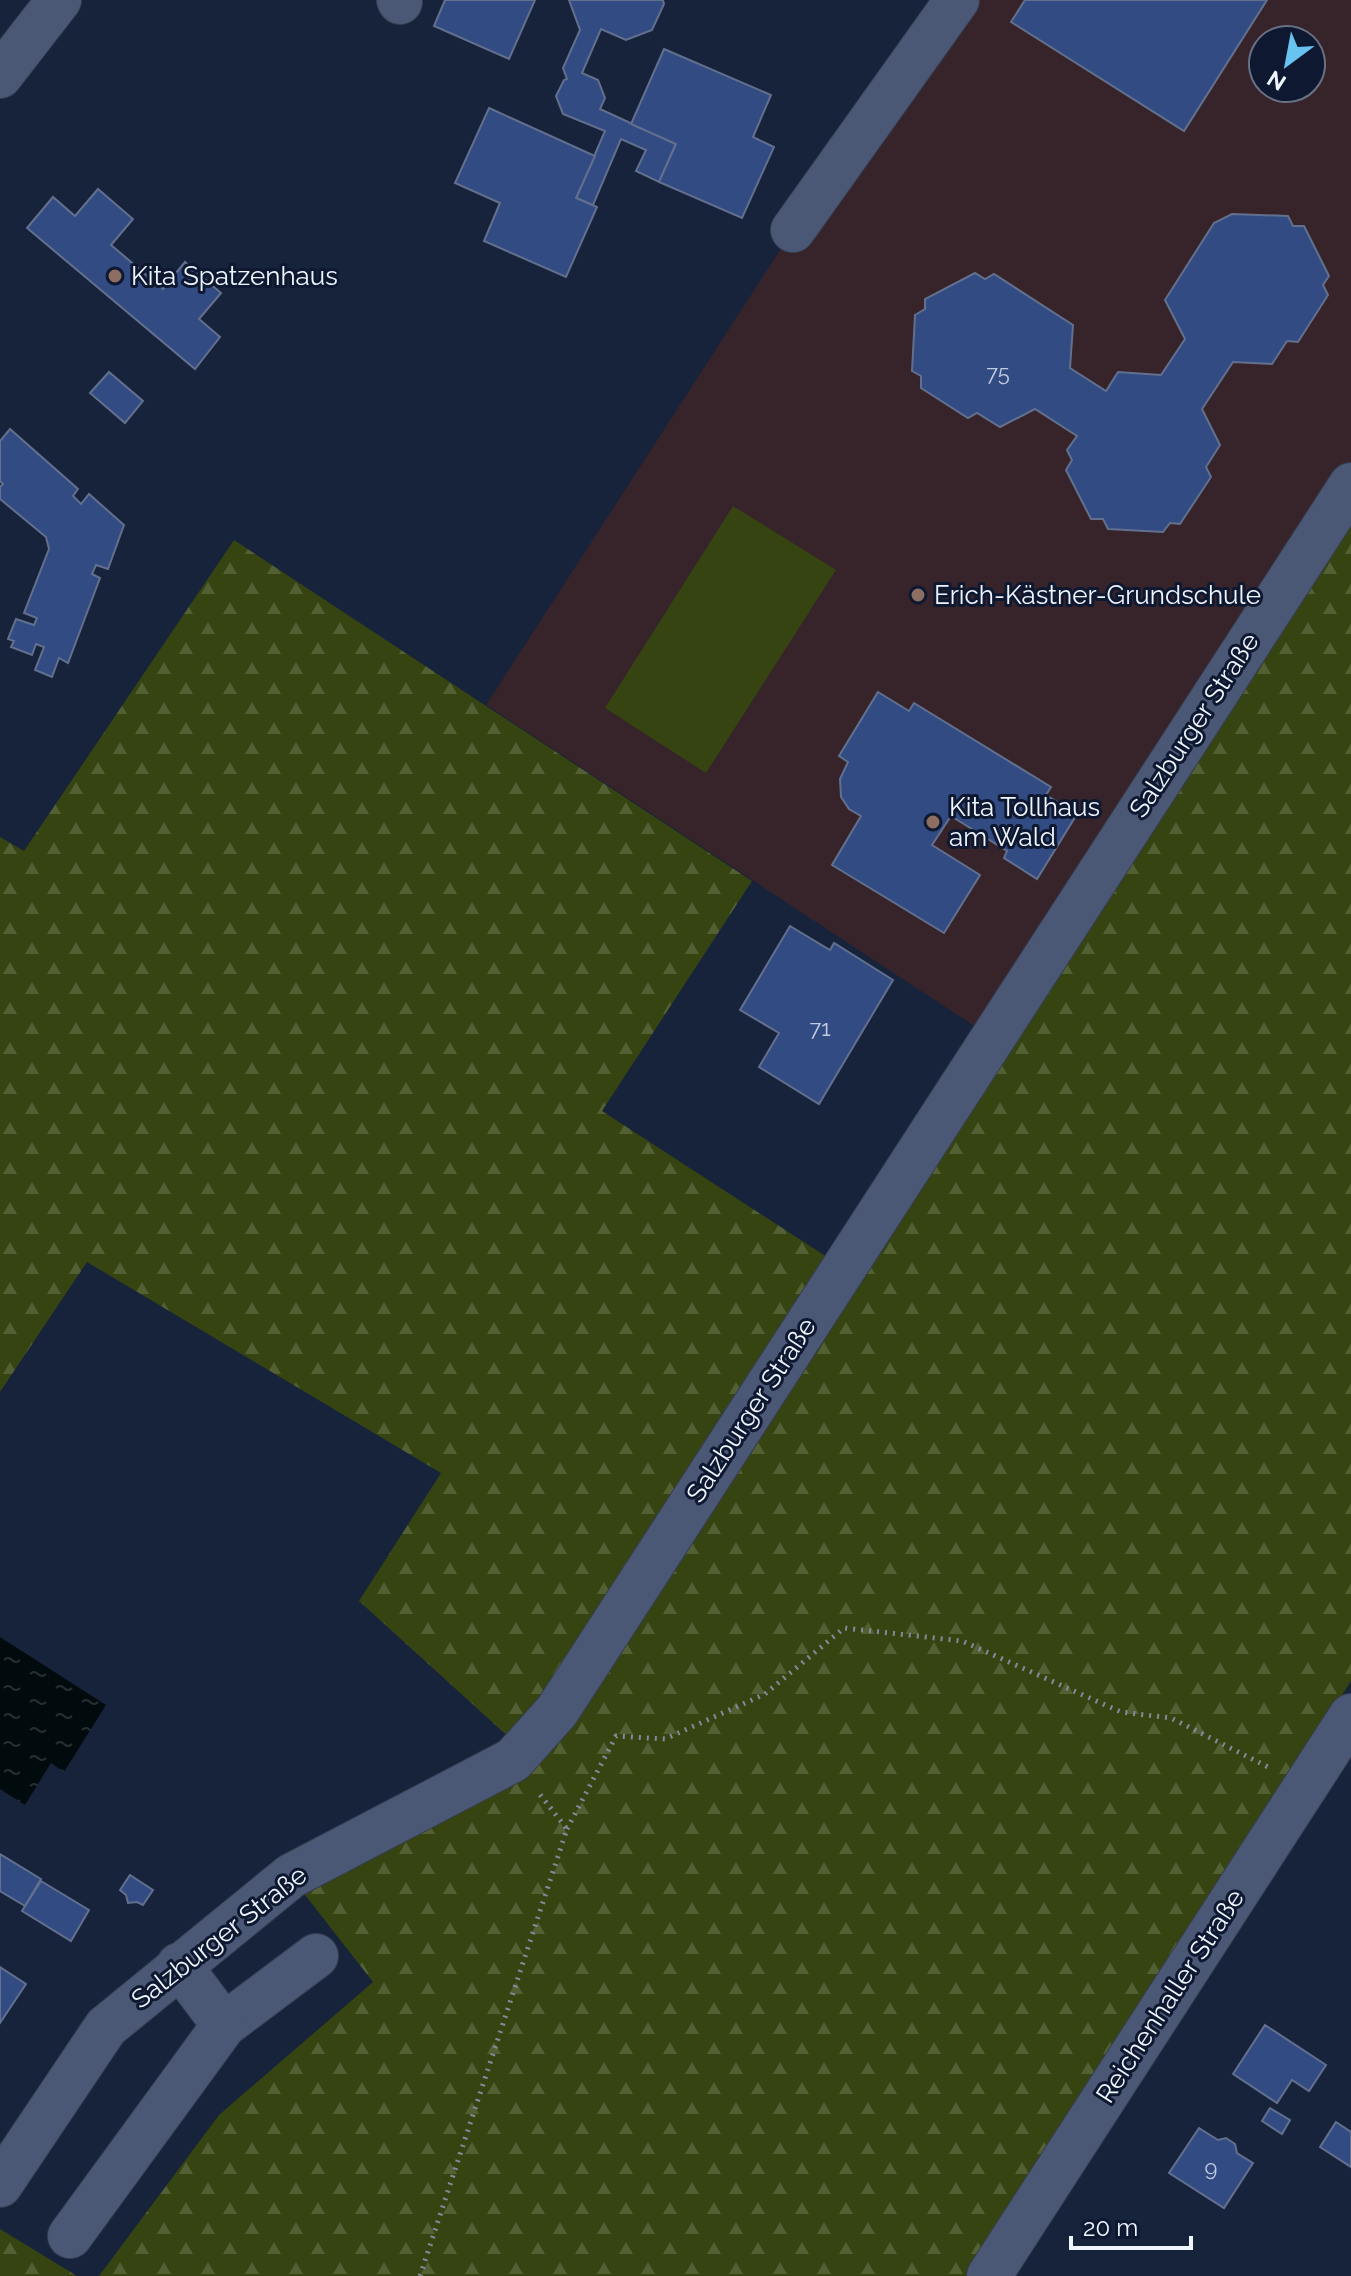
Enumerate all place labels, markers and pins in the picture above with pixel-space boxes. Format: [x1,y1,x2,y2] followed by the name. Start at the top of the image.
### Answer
[131,261,338,291] place label: Kita Spatzenhaus
[106,267,124,285] marker: Kita Spatzenhaus
[934,580,1261,610] place label: Erich-Kästner-Grundschule
[909,586,927,604] marker: Erich-Kästner-Grundschule
[949,792,1100,852] place label: Kita Tollhaus am Wald
[924,813,942,831] marker: Kita Tollhaus am Wald

